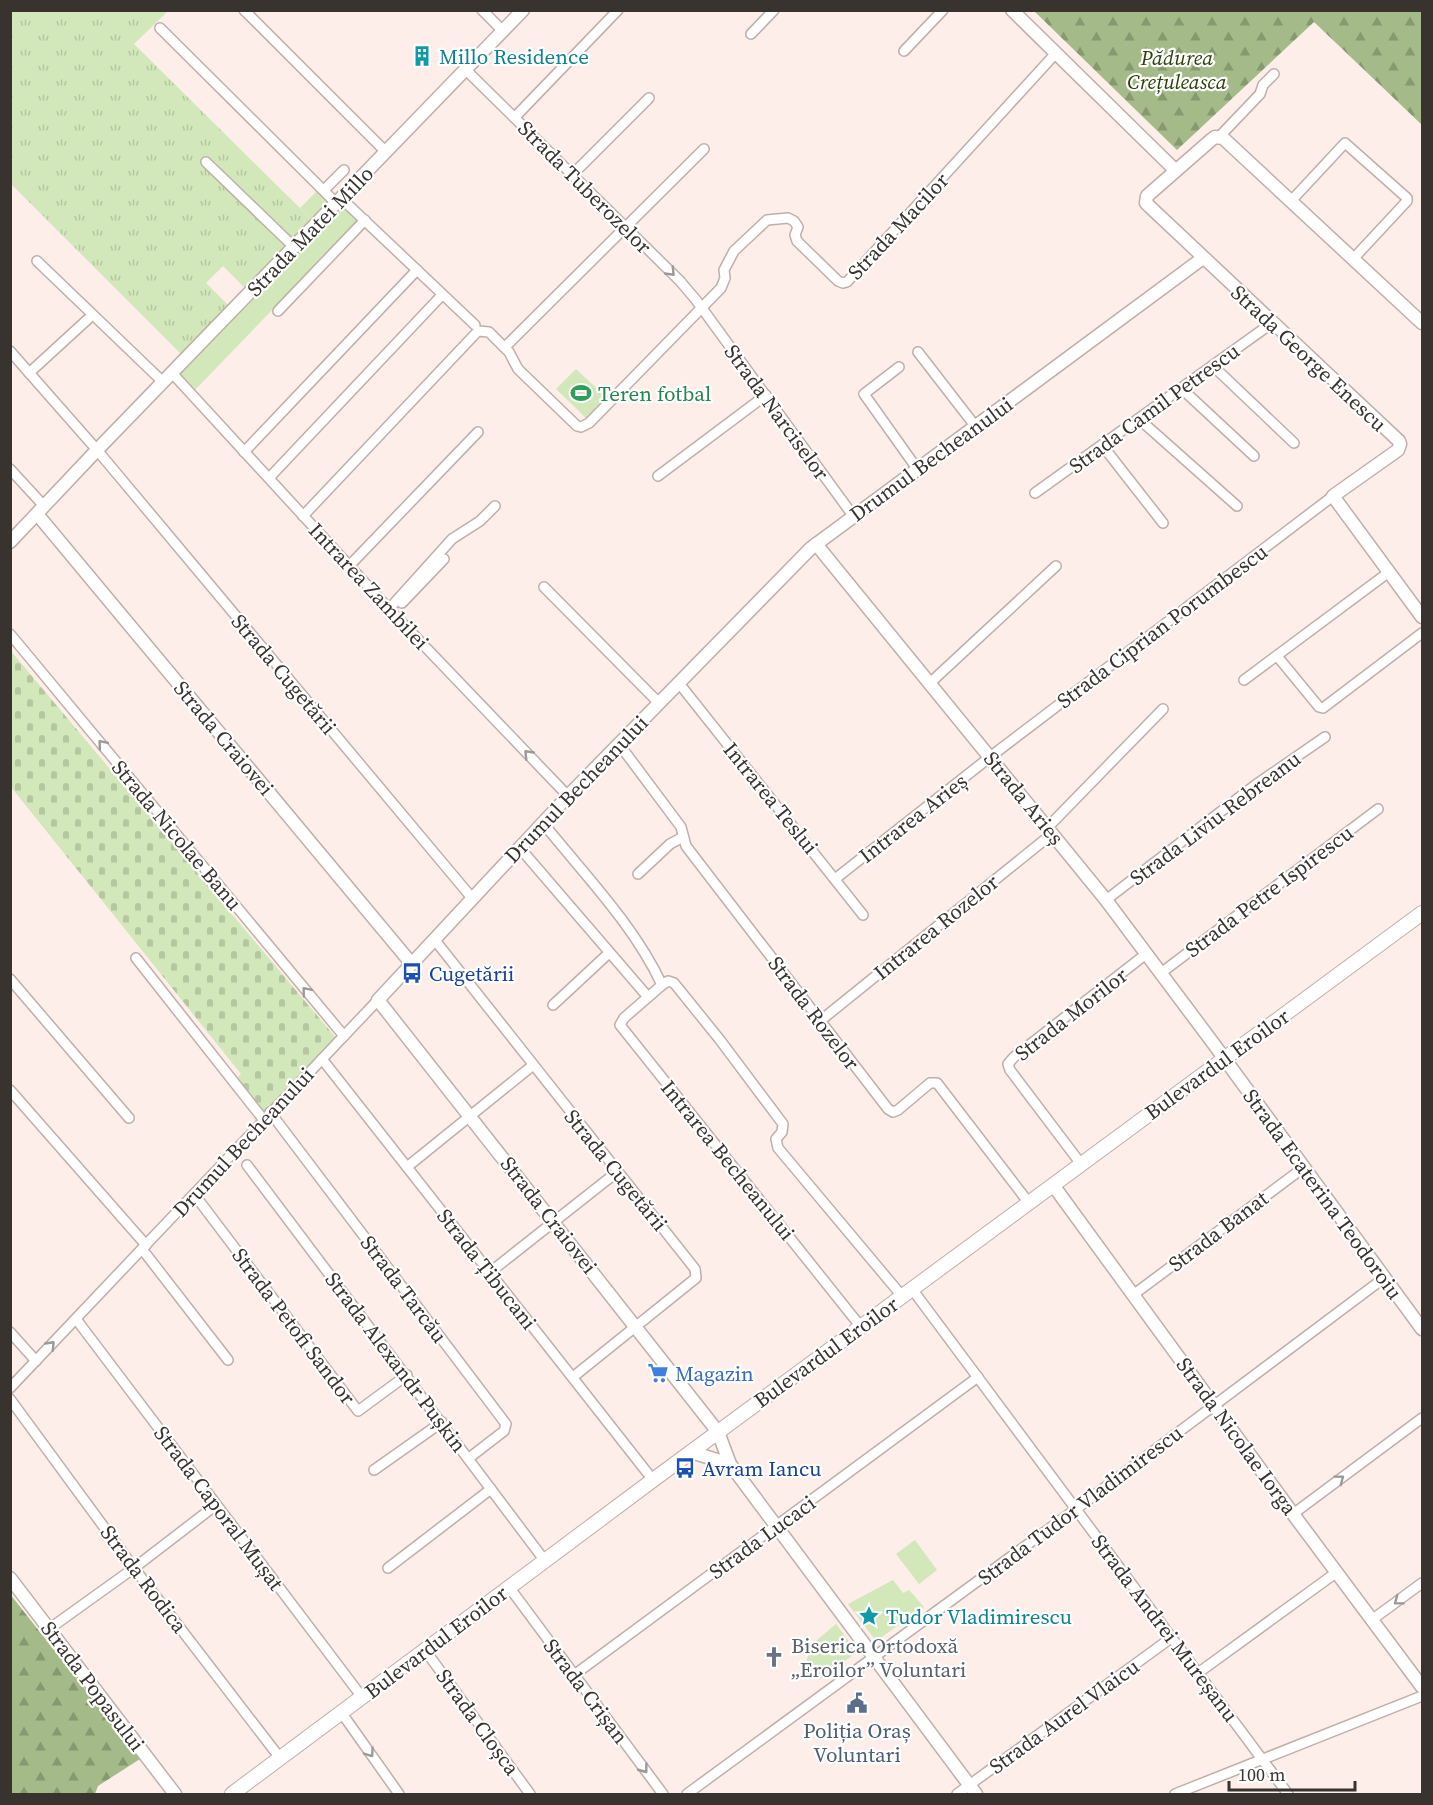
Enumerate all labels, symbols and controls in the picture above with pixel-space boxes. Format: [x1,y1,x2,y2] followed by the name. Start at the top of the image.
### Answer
[439,42,589,71] place label: Millo Residence
[1127,43,1227,96] park label: Pădurea Crețuleasca
[410,44,434,68] building icon: Millo Residence
[512,114,658,260] street label: Strada Tuberozelor
[240,159,380,303] street label: Strada Matei Millo
[841,166,955,286] street label: Strada Macilor
[664,266,675,276] one-way arrow
[1225,278,1393,438] street label: Strada George Enescu
[1063,336,1245,480] street label: Strada Camil Petrescu
[718,338,836,486] street label: Strada Narciselor
[598,379,711,408] place label: Teren fotbal
[569,381,593,405] sports icon: Teren fotbal
[843,390,1019,528] street label: Drumul Becheanului
[303,516,435,656] street label: Intrarea Zambilei
[1051,537,1273,715] street label: Strada Ciprian Porumbescu
[225,608,343,740] street label: Strada Cugetării
[167,674,281,802] street label: Strada Craiovei
[498,709,654,869] street label: Drumul Becheanului
[717,736,825,860] street label: Intrarea Teslui
[98,740,109,751] one-way arrow
[1124,744,1306,892] street label: Strada Liviu Rebreanu
[977,745,1071,851] street label: Strada Arieș
[524,750,535,760] one-way arrow
[105,754,249,916] street label: Strada Nicolae Banu
[853,767,973,869] street label: Intrarea Arieș
[1179,818,1359,964] street label: Strada Petre Ispirescu
[867,868,1005,986] street label: Intrarea Rozelor
[762,950,866,1076] street label: Strada Rozelor
[429,959,514,988] place label: Cugetării
[400,961,424,985] bus stop icon: Cugetării
[1009,961,1134,1067] street label: Strada Morilor
[303,987,314,998] one-way arrow
[1139,1002,1295,1126] street label: Bulevardul Eroilor
[166,1061,320,1223] street label: Drumul Becheanului
[654,1074,802,1246] street label: Intrarea Becheanului
[1237,1083,1409,1305] street label: Strada Ecaterina Teodoroiu
[558,1103,674,1237] street label: Strada Cugetării
[494,1150,604,1280] street label: Strada Craiovei
[1162,1184,1274,1278] street label: Strada Banat
[431,1202,543,1336] street label: Strada Țibucani
[354,1229,454,1349] street label: Strada Tarcău
[226,1242,363,1410] street label: Strada Petofi Sandor
[319,1266,474,1458] street label: Strada Alexandr Pușkin
[748,1290,904,1414] street label: Bulevardul Eroilor
[44,1342,55,1352] one-way arrow
[1170,1351,1304,1521] street label: Strada Nicolae Iorga
[675,1359,754,1388] place label: Magazin
[646,1361,670,1385] supermarket icon: Magazin
[972,1418,1188,1592] street label: Strada Tudor Vladimirescu
[147,1420,291,1596] street label: Strada Caporal Mușat
[702,1454,822,1483] place label: Avram Iancu
[673,1456,697,1480] bus stop icon: Avram Iancu
[1334,1475,1345,1486] one-way arrow
[703,1488,821,1586] street label: Strada Lucaci
[94,1519,194,1639] street label: Strada Rodica
[1085,1528,1245,1728] street label: Strada Andrei Mureșanu
[359,1579,514,1705] street label: Bulevardul Eroilor
[1394,1594,1405,1605] one-way arrow
[886,1602,1072,1631] place label: Tudor Vladimirescu
[857,1604,881,1628] place icon: Tudor Vladimirescu
[34,1615,152,1757] street label: Strada Popasului
[791,1631,966,1684] place label: Biserica Ortodoxă „Eroilor” Voluntari
[537,1632,635,1750] street label: Strada Crișan
[762,1645,786,1669] church icon: Biserica Ortodoxă „Eroilor” Voluntari
[983,1652,1145,1780] street label: Strada Aurel Vlaicu
[430,1663,527,1781] street label: Strada Cloșca
[845,1691,869,1715] public building icon: Poliția Oraș Voluntari
[803,1716,911,1769] place label: Poliția Oraș Voluntari
[363,1747,374,1758] one-way arrow
[1229,1754,1355,1792] scale bar
[637,1762,648,1773] one-way arrow
[1238,1762,1285,1787] text: 100 m

